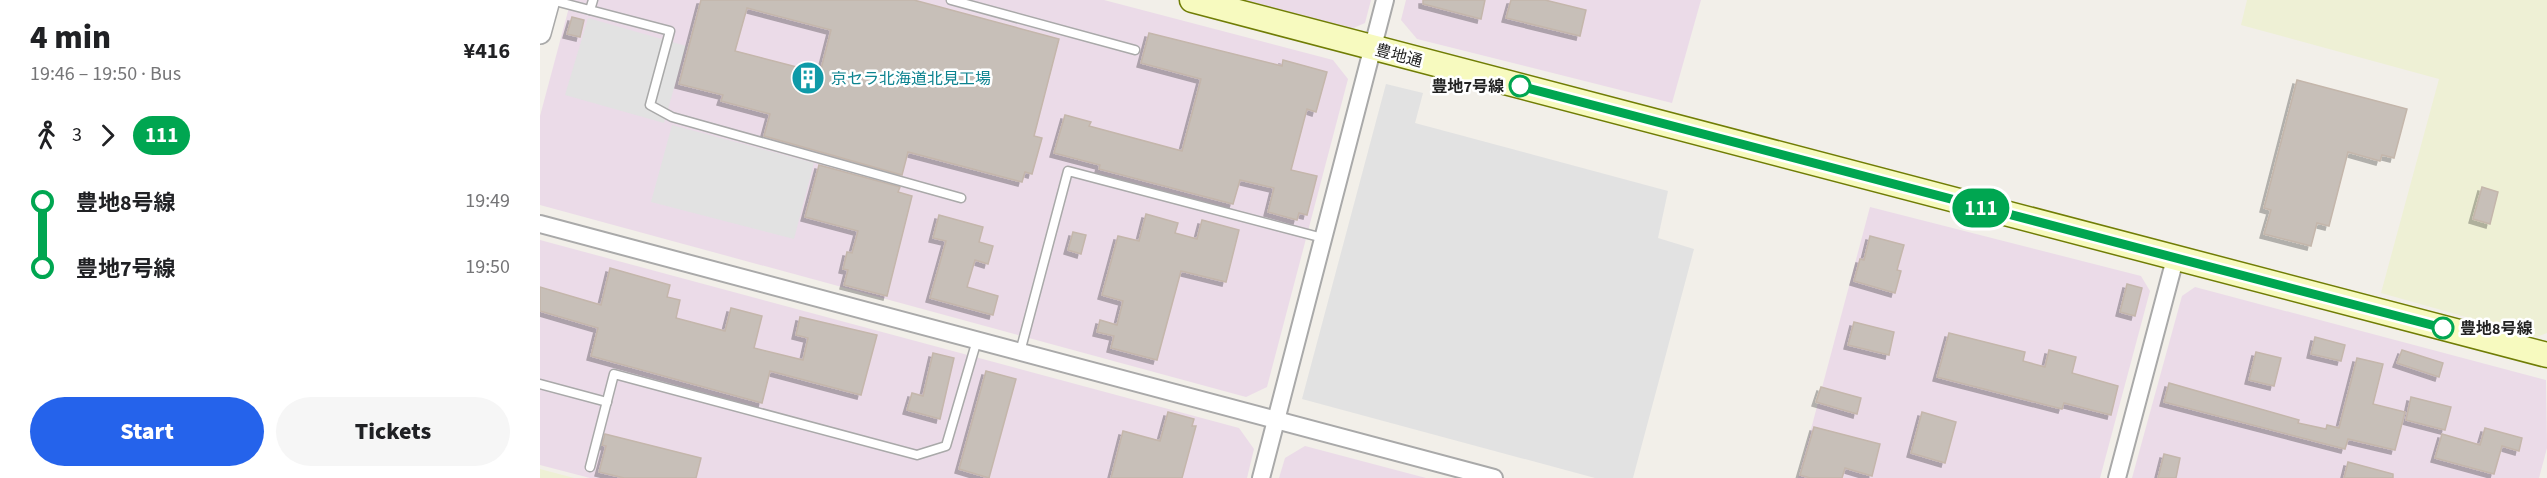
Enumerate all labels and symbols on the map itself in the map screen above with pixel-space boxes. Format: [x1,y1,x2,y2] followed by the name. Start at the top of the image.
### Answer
[1373,39,1425,73] street label: 豊地通
[790,60,826,96] building icon: 京セラ北海道北見工場
[831,68,991,90] place label: 京セラ北海道北見工場
[1509,75,1531,97] marker: 豊地7号線
[1432,76,1504,98] place label: 豊地7号線
[1946,188,2016,228] line badge: 111
[2432,317,2454,339] marker: 豊地8号線
[2460,318,2532,340] place label: 豊地8号線

